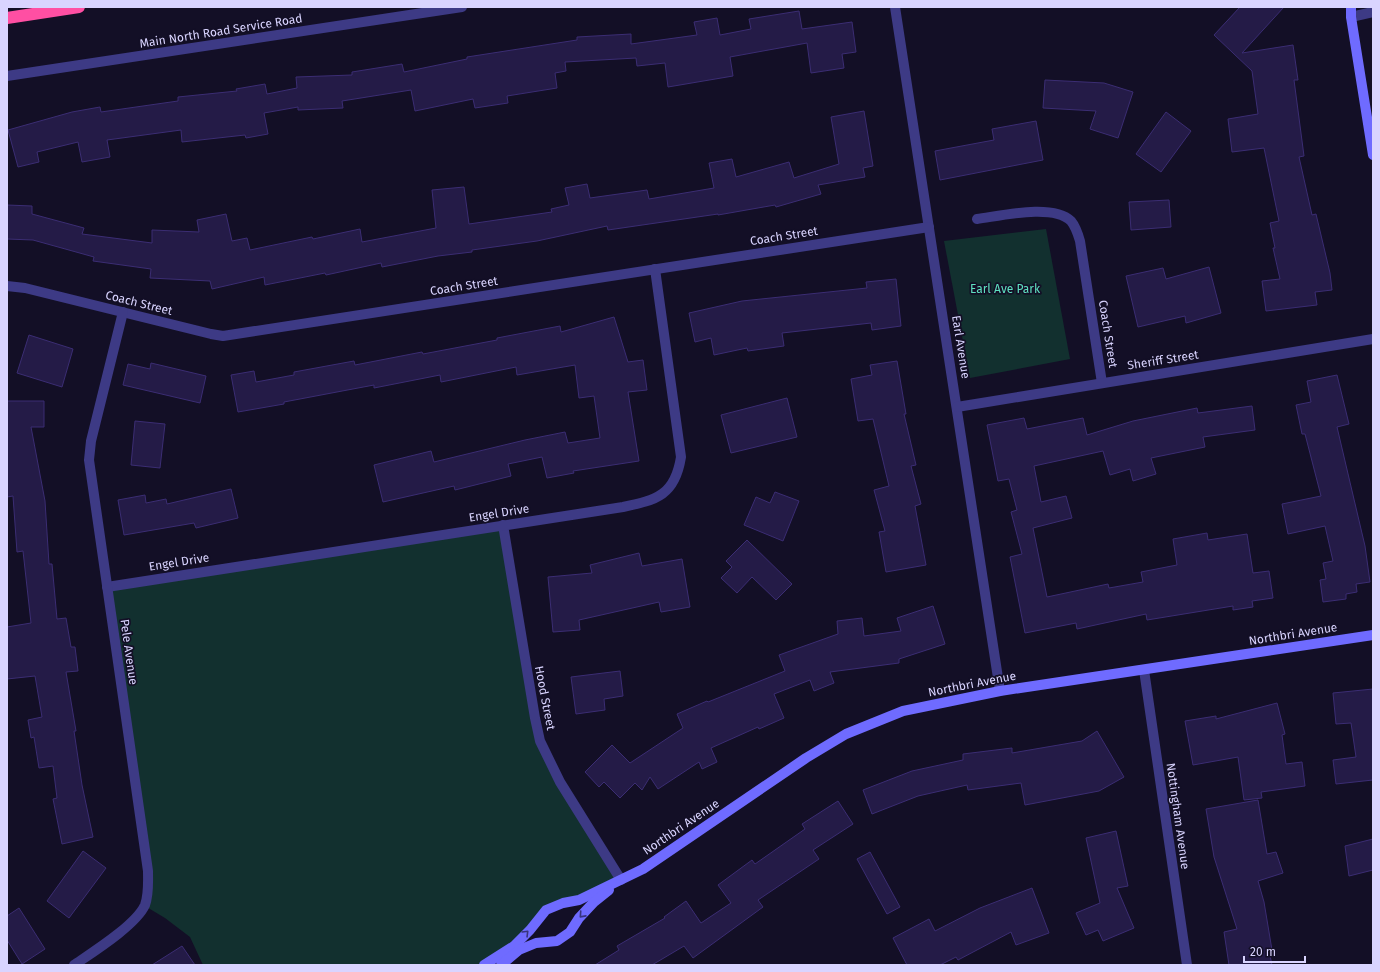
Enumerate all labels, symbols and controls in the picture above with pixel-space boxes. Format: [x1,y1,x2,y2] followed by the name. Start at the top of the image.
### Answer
[139,11,303,51] street label: Main North Road Service Road
[749,224,820,248] street label: Coach Street
[429,274,500,298] street label: Coach Street
[970,282,1041,296] park label: Earl Ave Park
[104,288,175,318] street label: Coach Street
[1096,299,1120,370] street label: Coach Street
[949,314,973,380] street label: Earl Avenue
[1126,347,1200,373] street label: Sheriff Street
[468,501,530,525] street label: Engel Drive
[148,550,210,574] street label: Engel Drive
[117,618,141,686] street label: Pele Avenue
[1248,620,1338,648] street label: Northbri Avenue
[532,665,558,732] street label: Hood Street
[927,669,1017,699] street label: Northbri Avenue
[1164,762,1192,870] street label: Nottingham Avenue
[640,796,722,858] street label: Northbri Avenue
[580,911,587,918] one-way arrow
[521,930,529,938] one-way arrow
[1244,938,1305,964] scale bar
[1250,945,1276,959] text: 20 m

